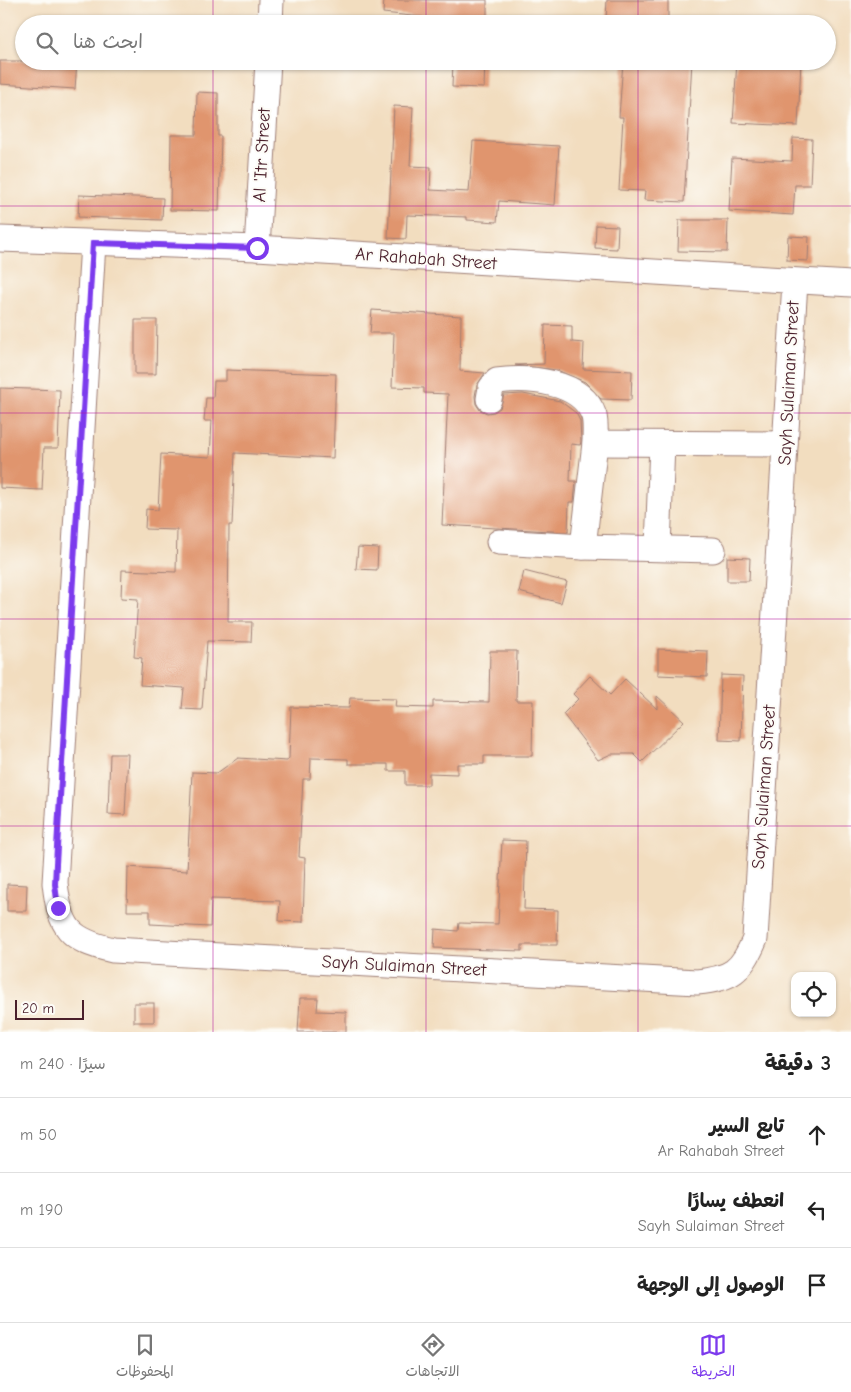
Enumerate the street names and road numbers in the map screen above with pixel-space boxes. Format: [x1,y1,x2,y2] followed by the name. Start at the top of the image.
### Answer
[249,106,275,203] street label: Al 'Itr Street
[354,244,498,274] street label: Ar Rahabah Street
[774,299,804,466] street label: Sayh Sulaiman Street
[748,703,780,870] street label: Sayh Sulaiman Street
[321,951,488,981] street label: Sayh Sulaiman Street

